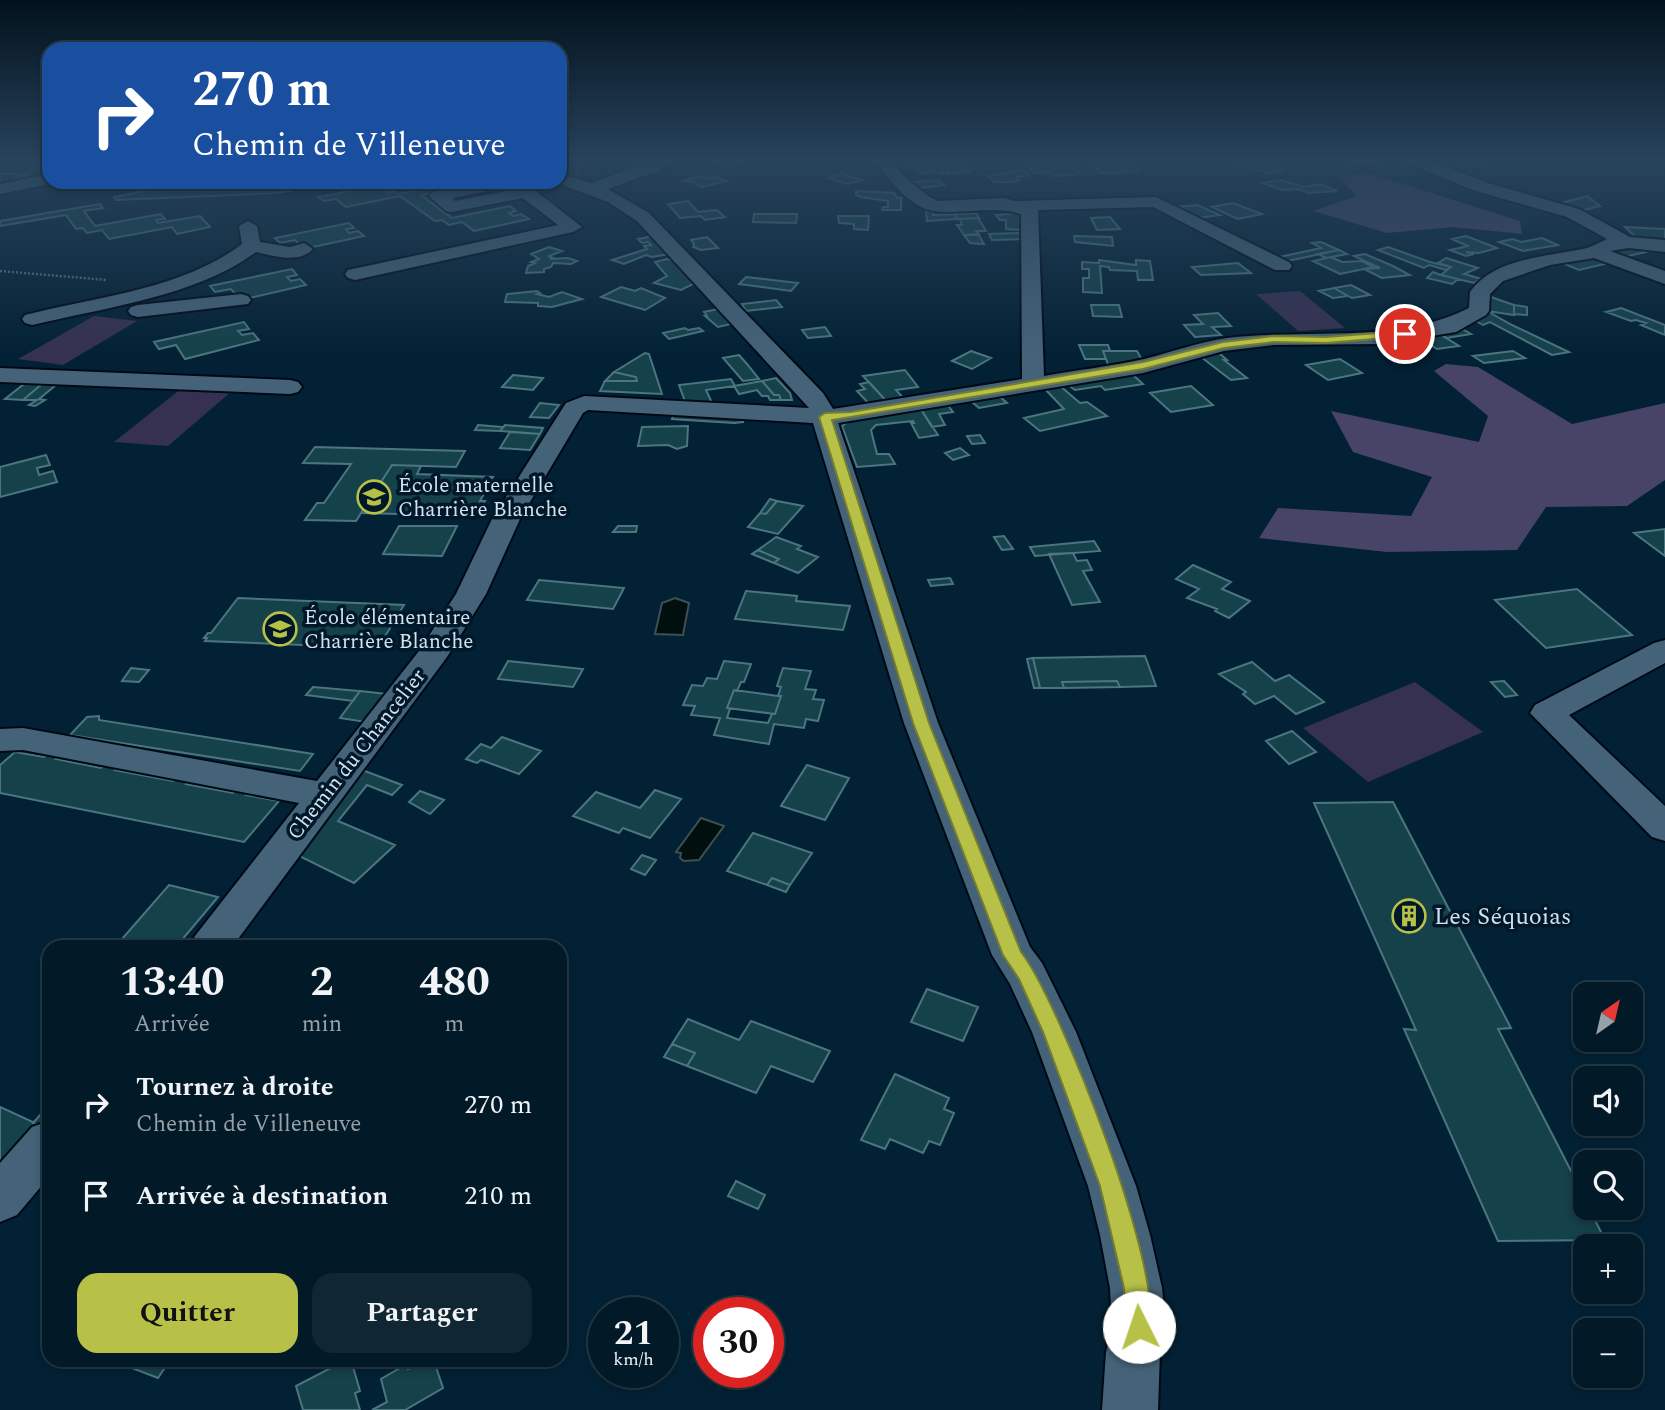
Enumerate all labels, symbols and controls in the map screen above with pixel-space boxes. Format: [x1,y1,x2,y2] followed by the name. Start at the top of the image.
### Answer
[192,53,331,128] text: 270 m
[77,70,168,161] icon: right
[192,121,506,170] text: Chemin de Villeneuve
[1375,304,1435,364] pin
[1386,315,1424,353] icon: arrive
[398,470,568,526] place label: École maternelle Charrière Blanche
[355,478,393,516] school or university icon: École maternelle Charrière Blanche
[304,602,474,658] place label: École élémentaire Charrière Blanche
[261,610,299,648] school or university icon: École élémentaire Charrière Blanche
[280,662,434,847] street label: Chemin du Chancelier
[1390,897,1428,935] building icon: Les Séquoias
[1434,899,1571,935] place label: Les Séquoias
[119,951,225,1014] text: 13:40
[310,951,334,1014] text: 2
[419,951,490,1014] text: 480
[1573,982,1643,1052] north arrow
[1573,982,1643,1388] map controls
[134,1007,210,1042] text: Arrivée
[302,1007,342,1042] text: min
[445,1007,464,1042] text: m
[1573,1066,1643,1136] button: sound
[136,1067,334,1107] text: Tournez à droite
[464,1085,532,1125] text: 270 m
[77,1086,115,1124] icon: right
[136,1107,361,1142] text: Chemin de Villeneuve
[1573,1150,1643,1220] button: search
[136,1176,388,1216] text: Arrivée à destination
[464,1176,532,1216] text: 210 m
[77,1177,115,1215] icon: arrive
[1573,1234,1643,1304] button: +
[77,1273,298,1353] button: Quitter
[312,1273,532,1353] button: Partager
[1102,1290,1176,1364] position arrow
[693,1297,784,1388] speed limit sign: 30
[614,1307,653,1360] text: 21
[1573,1318,1643,1388] button: −
[613,1346,654,1373] text: km/h

